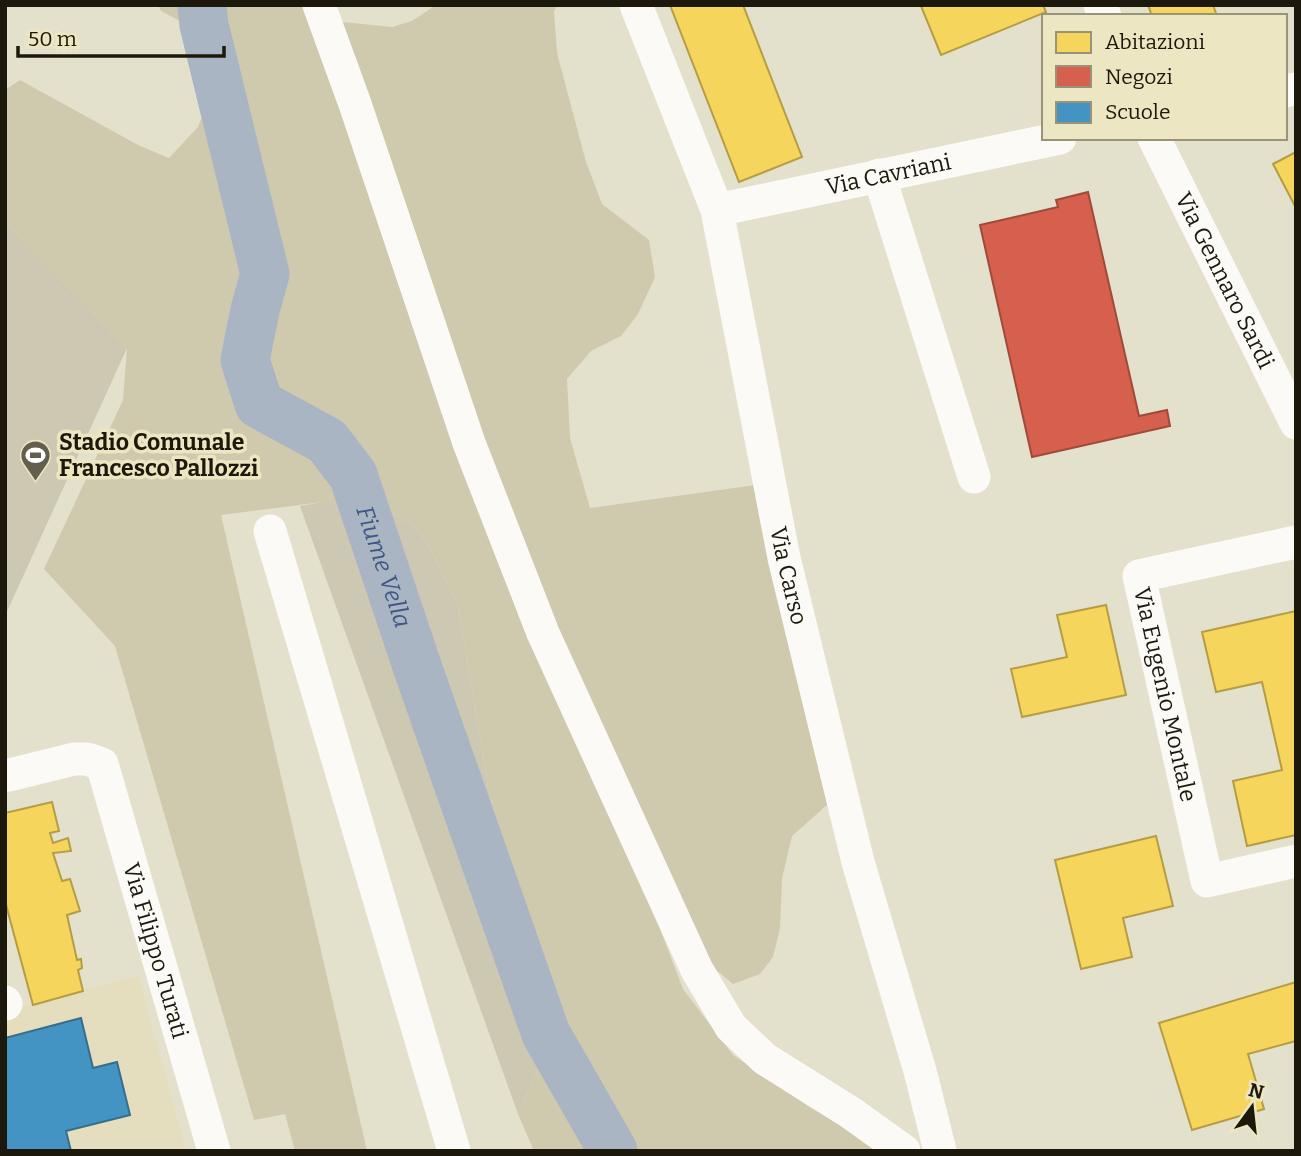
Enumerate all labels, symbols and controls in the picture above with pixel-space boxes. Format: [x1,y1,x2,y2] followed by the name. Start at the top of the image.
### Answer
[18,14,224,58] scale bar
[1042,14,1287,140] legend
[28,26,77,52] text: 50 m
[1105,29,1205,55] text: Abitazioni
[1105,64,1173,90] text: Negozi
[1105,99,1170,125] text: Scuole
[823,147,954,201] street label: Via Cavriani
[1169,188,1281,373] street label: Via Gennaro Sardi
[59,428,258,482] place label: Stadio Comunale Francesco Pallozzi
[19,438,53,482] sports icon: Stadio Comunale Francesco Pallozzi
[350,502,417,631] water label: Fiume Vella
[764,524,814,627] street label: Via Carso
[1128,584,1203,804] street label: Via Eugenio Montale
[117,859,195,1042] street label: Via Filippo Turati
[1217,1072,1287,1142] north arrow
[1246,1078,1267,1104] text: N

